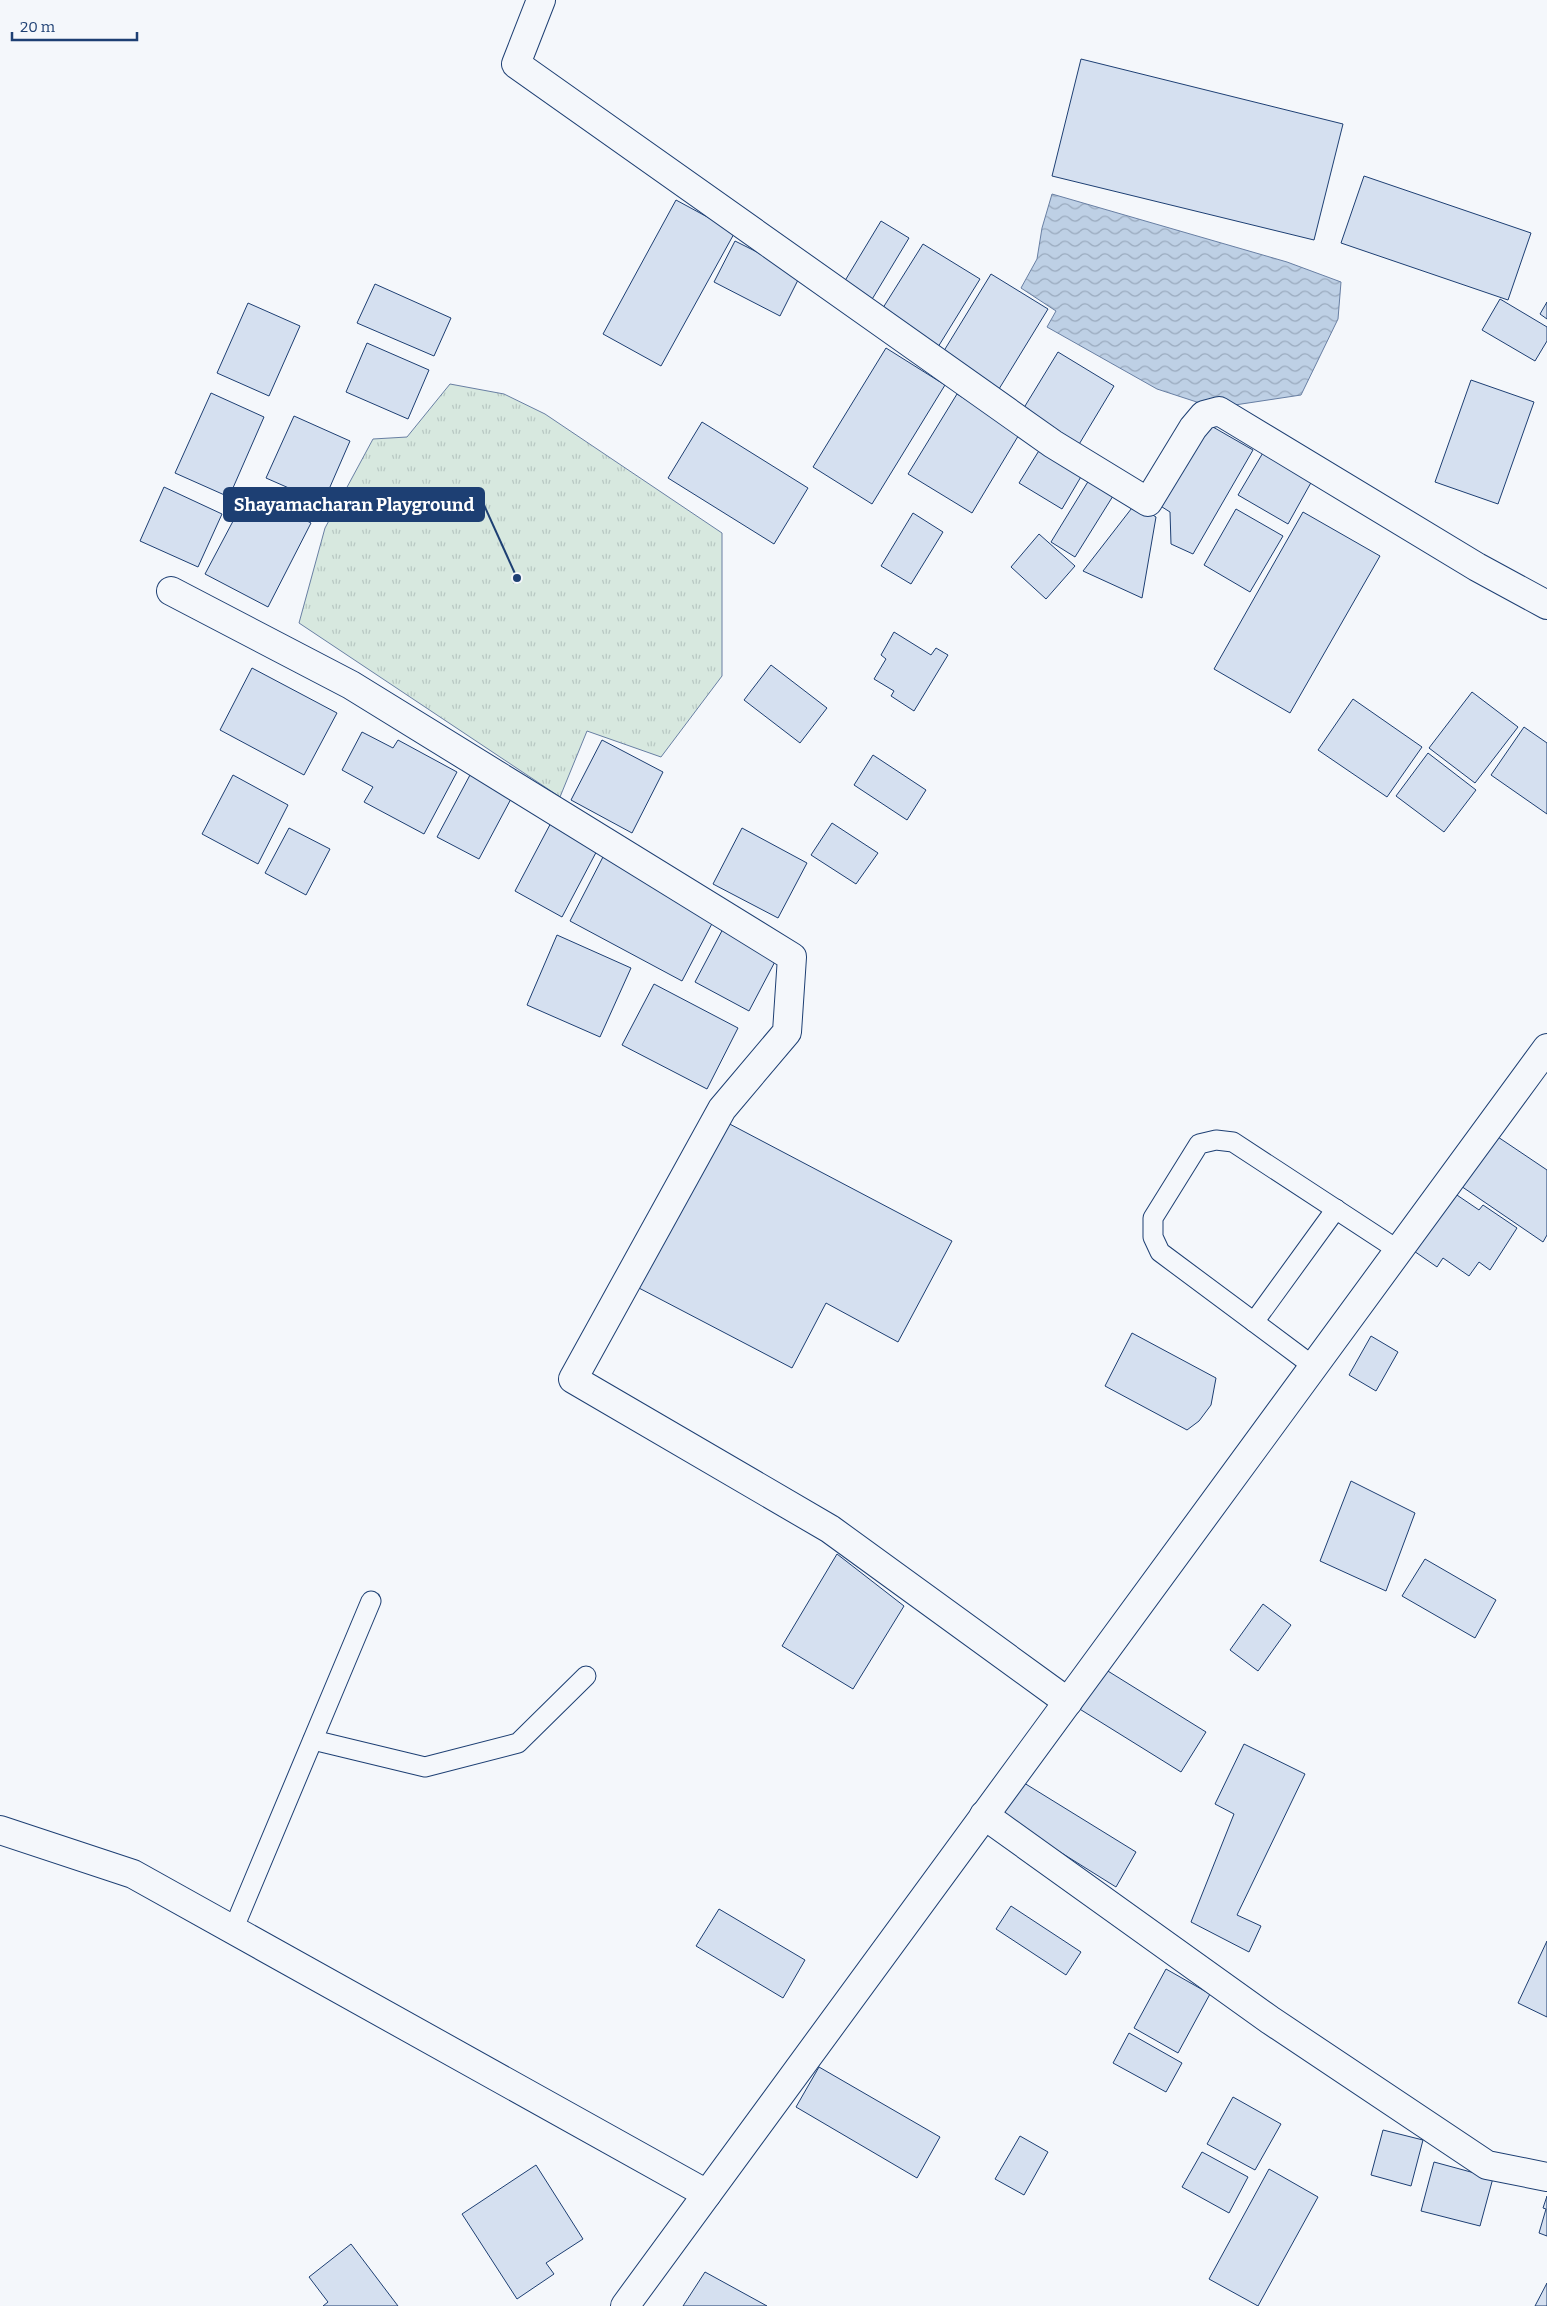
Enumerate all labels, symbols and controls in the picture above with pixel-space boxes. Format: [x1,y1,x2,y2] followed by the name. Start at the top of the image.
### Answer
[12,10,138,42] scale bar
[20,18,56,36] text: 20 m
[224,488,484,521] callout: Shayamacharan Playground
[234,494,474,516] text: Shayamacharan Playground

